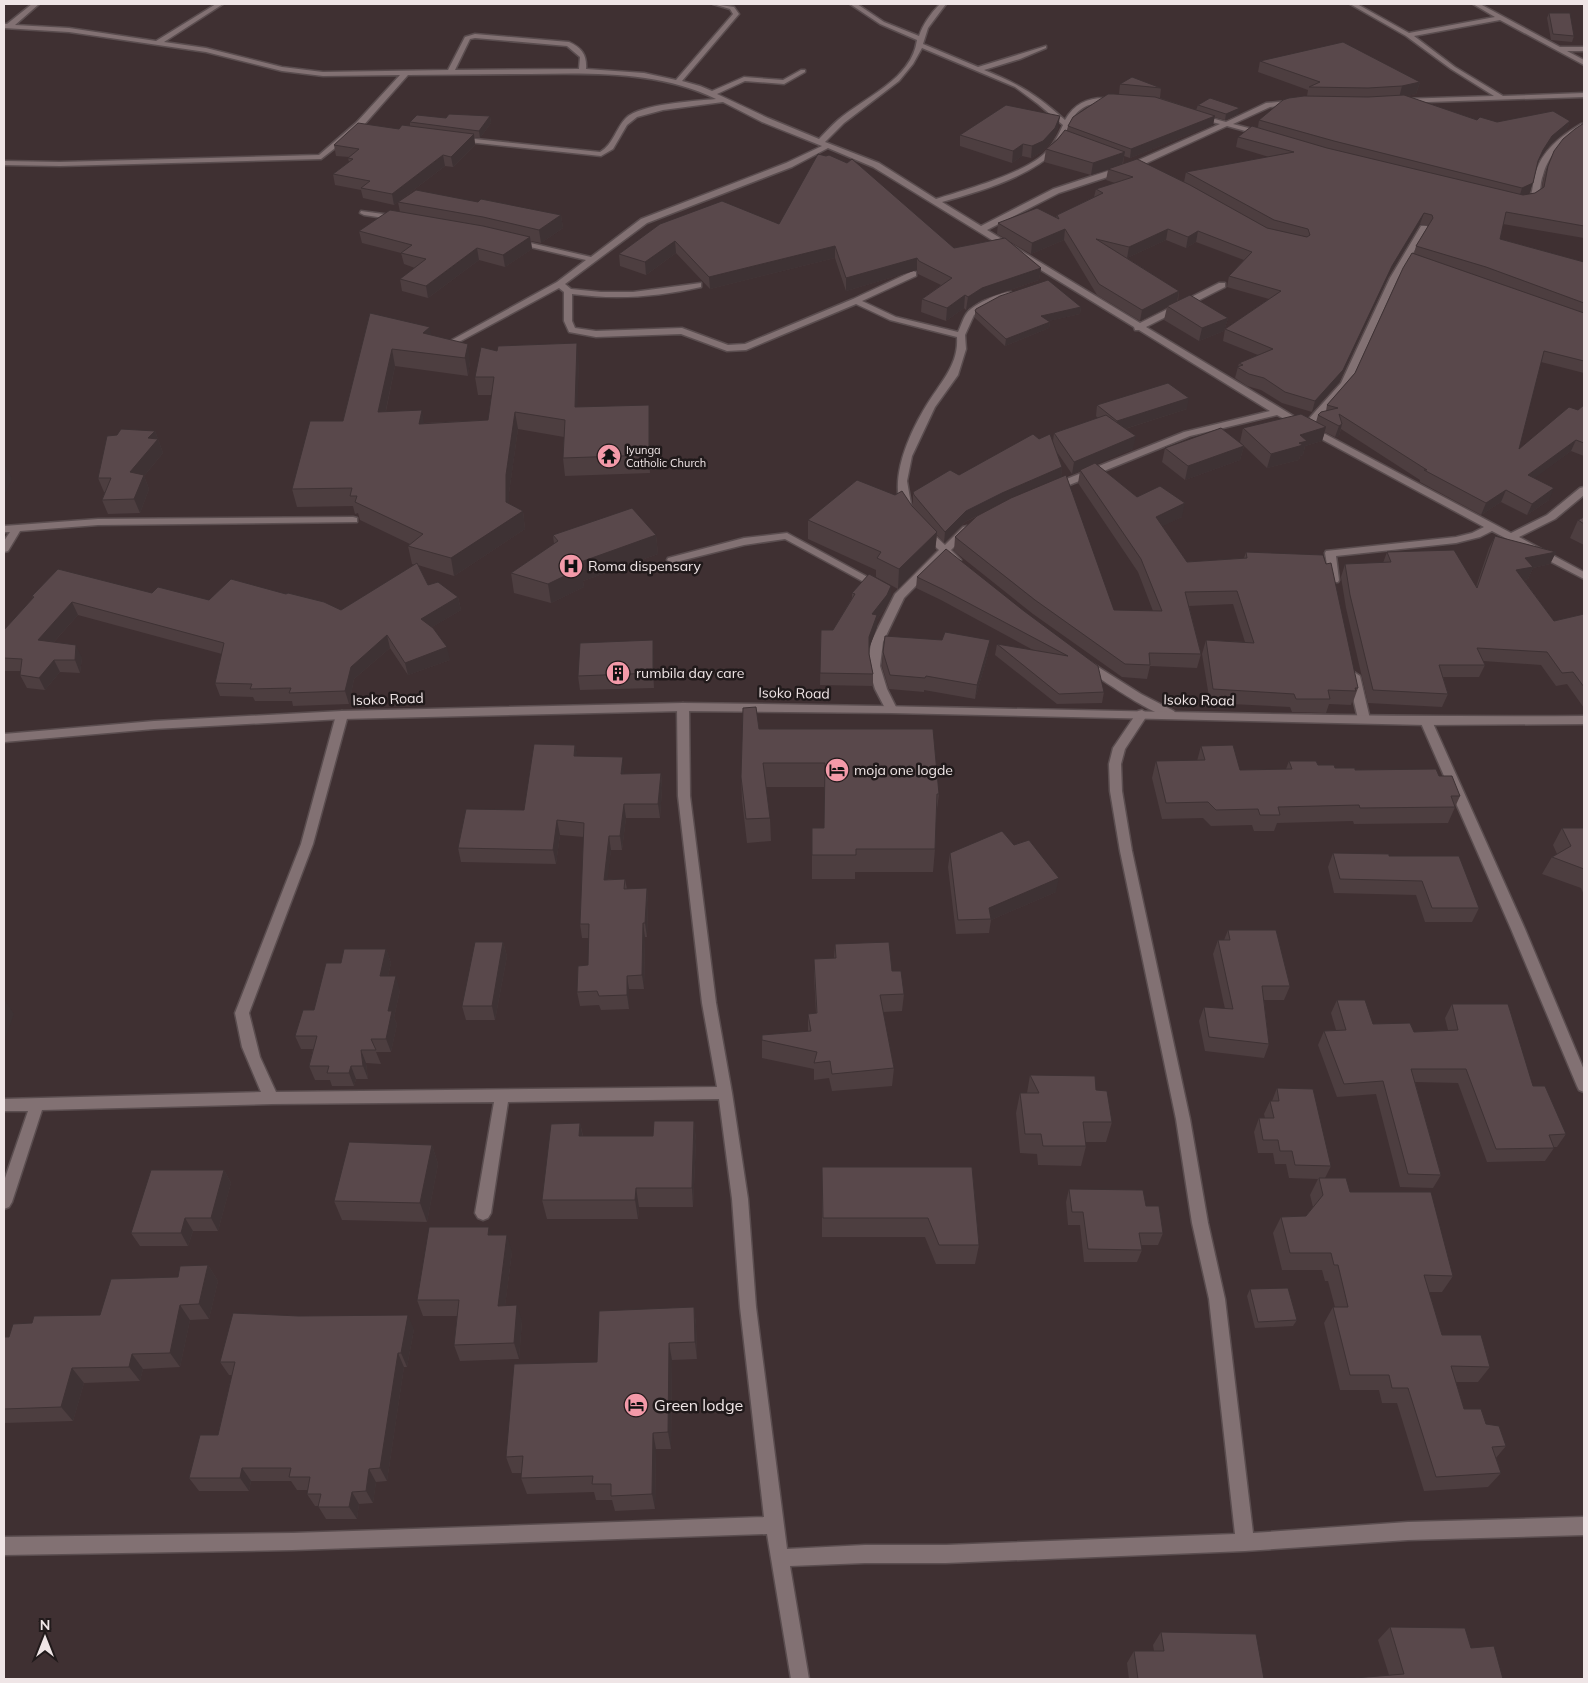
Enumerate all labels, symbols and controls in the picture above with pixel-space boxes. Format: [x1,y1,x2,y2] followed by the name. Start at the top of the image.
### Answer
[596,443,622,469] temple icon: Iyunga Catholic Church
[626,443,706,470] place label: Iyunga Catholic Church
[558,553,584,579] hospital icon: Roma dispensary
[588,557,702,575] place label: Roma dispensary
[605,660,631,686] building icon: rumbila day care
[636,664,744,682] place label: rumbila day care
[758,683,830,703] street label: Isoko Road
[352,689,424,709] street label: Isoko Road
[1163,690,1235,710] street label: Isoko Road
[824,757,850,783] hotel icon: moja one logde
[854,761,953,779] place label: moja one logde
[623,1392,649,1418] hotel icon: Green lodge
[654,1395,743,1415] place label: Green lodge
[20,1613,70,1663] north arrow
[40,1616,50,1634] text: N

